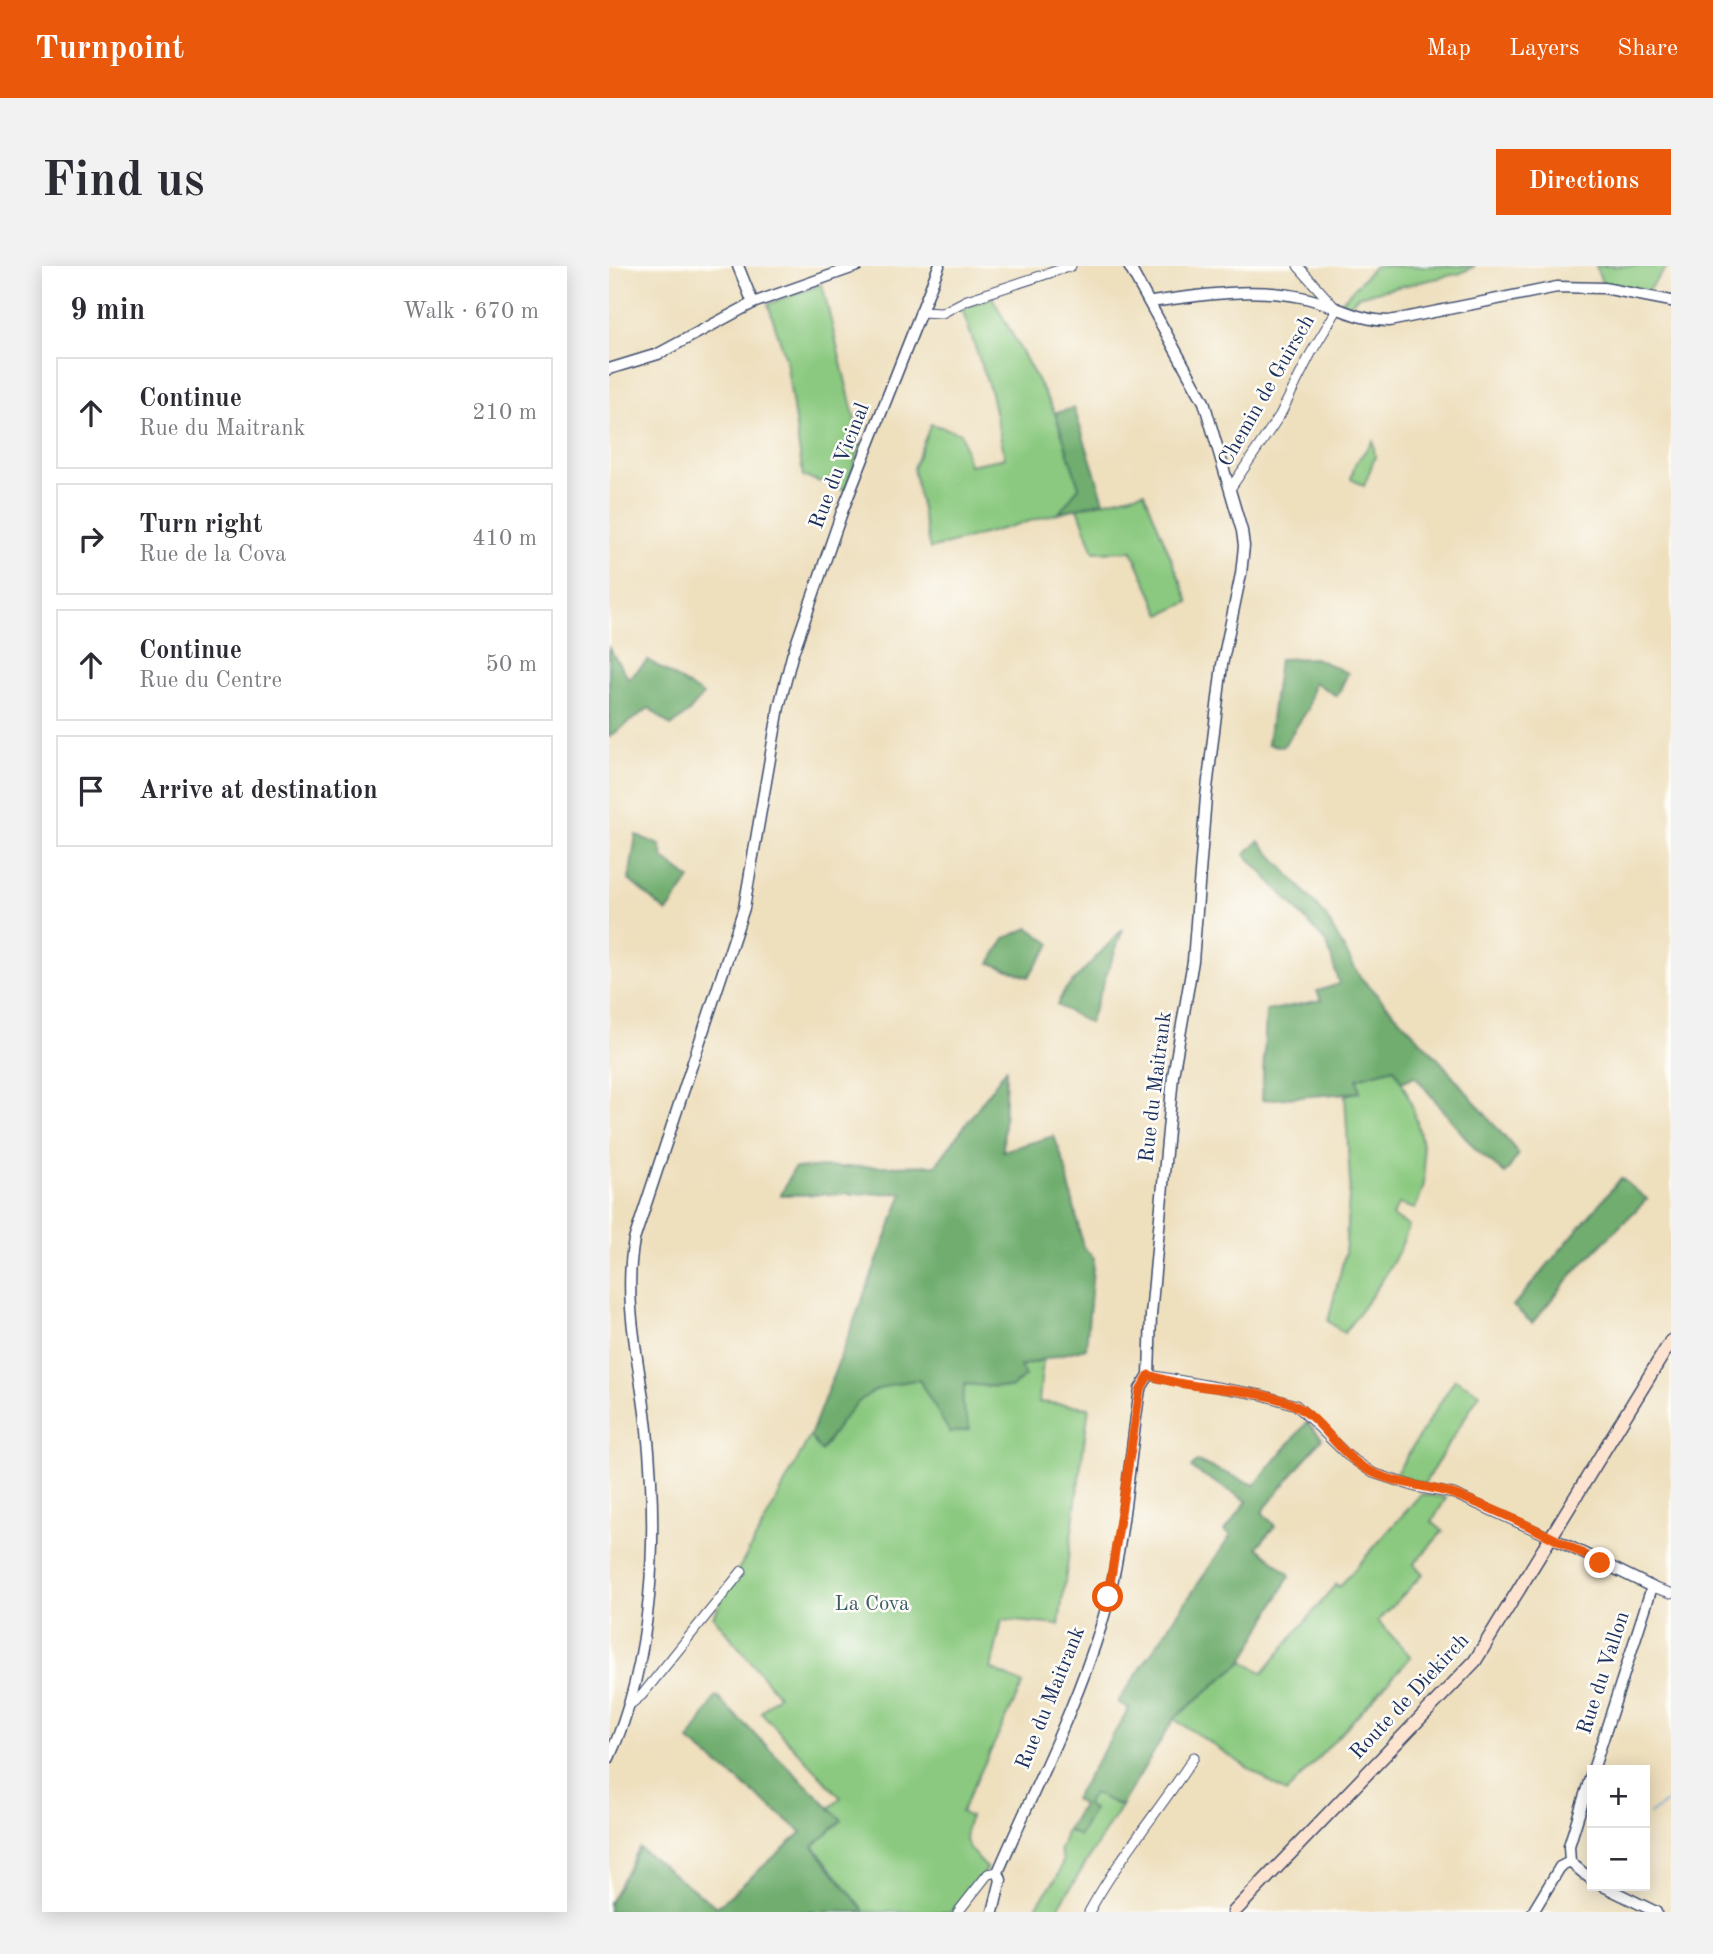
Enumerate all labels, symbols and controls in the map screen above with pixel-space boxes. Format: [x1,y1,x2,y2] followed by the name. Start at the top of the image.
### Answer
[35,33,184,66] text: Turnpoint
[1427,37,1471,61] text: Map
[1509,37,1579,61] text: Layers
[1617,37,1678,61] text: Share
[1496,149,1671,215] button: Directions
[42,158,205,207] text: Find us
[70,296,145,326] text: 9 min
[403,300,539,323] text: Walk · 670 m
[1215,311,1319,471] street label: Chemin de Guirsch
[139,386,242,412] text: Continue
[72,394,110,432] icon: ahead
[806,400,874,532] street label: Rue du Vicinal
[472,401,537,424] text: 210 m
[139,417,306,440] text: Rue du Maitrank
[139,512,262,538] text: Turn right
[72,520,110,558] icon: right
[472,527,537,550] text: 410 m
[139,543,286,566] text: Rue de la Cova
[139,638,242,664] text: Continue
[72,646,110,684] icon: ahead
[486,653,537,676] text: 50 m
[139,669,282,692] text: Rue du Centre
[72,772,110,810] icon: arrive
[139,778,378,804] text: Arrive at destination
[1136,1010,1176,1164] street label: Rue du Maitrank
[1584,1547,1615,1578] route end
[1092,1581,1123,1612] route start
[835,1594,909,1615] park label: La Cova
[1574,1609,1634,1737] street label: Rue du Vallon
[1013,1623,1089,1772] street label: Rue du Maitrank
[1347,1630,1473,1764] street label: Route de Diekirch
[1587,1765,1650,1891] map controls
[1587,1765,1650,1828] button: +
[1587,1828,1650,1891] button: −

